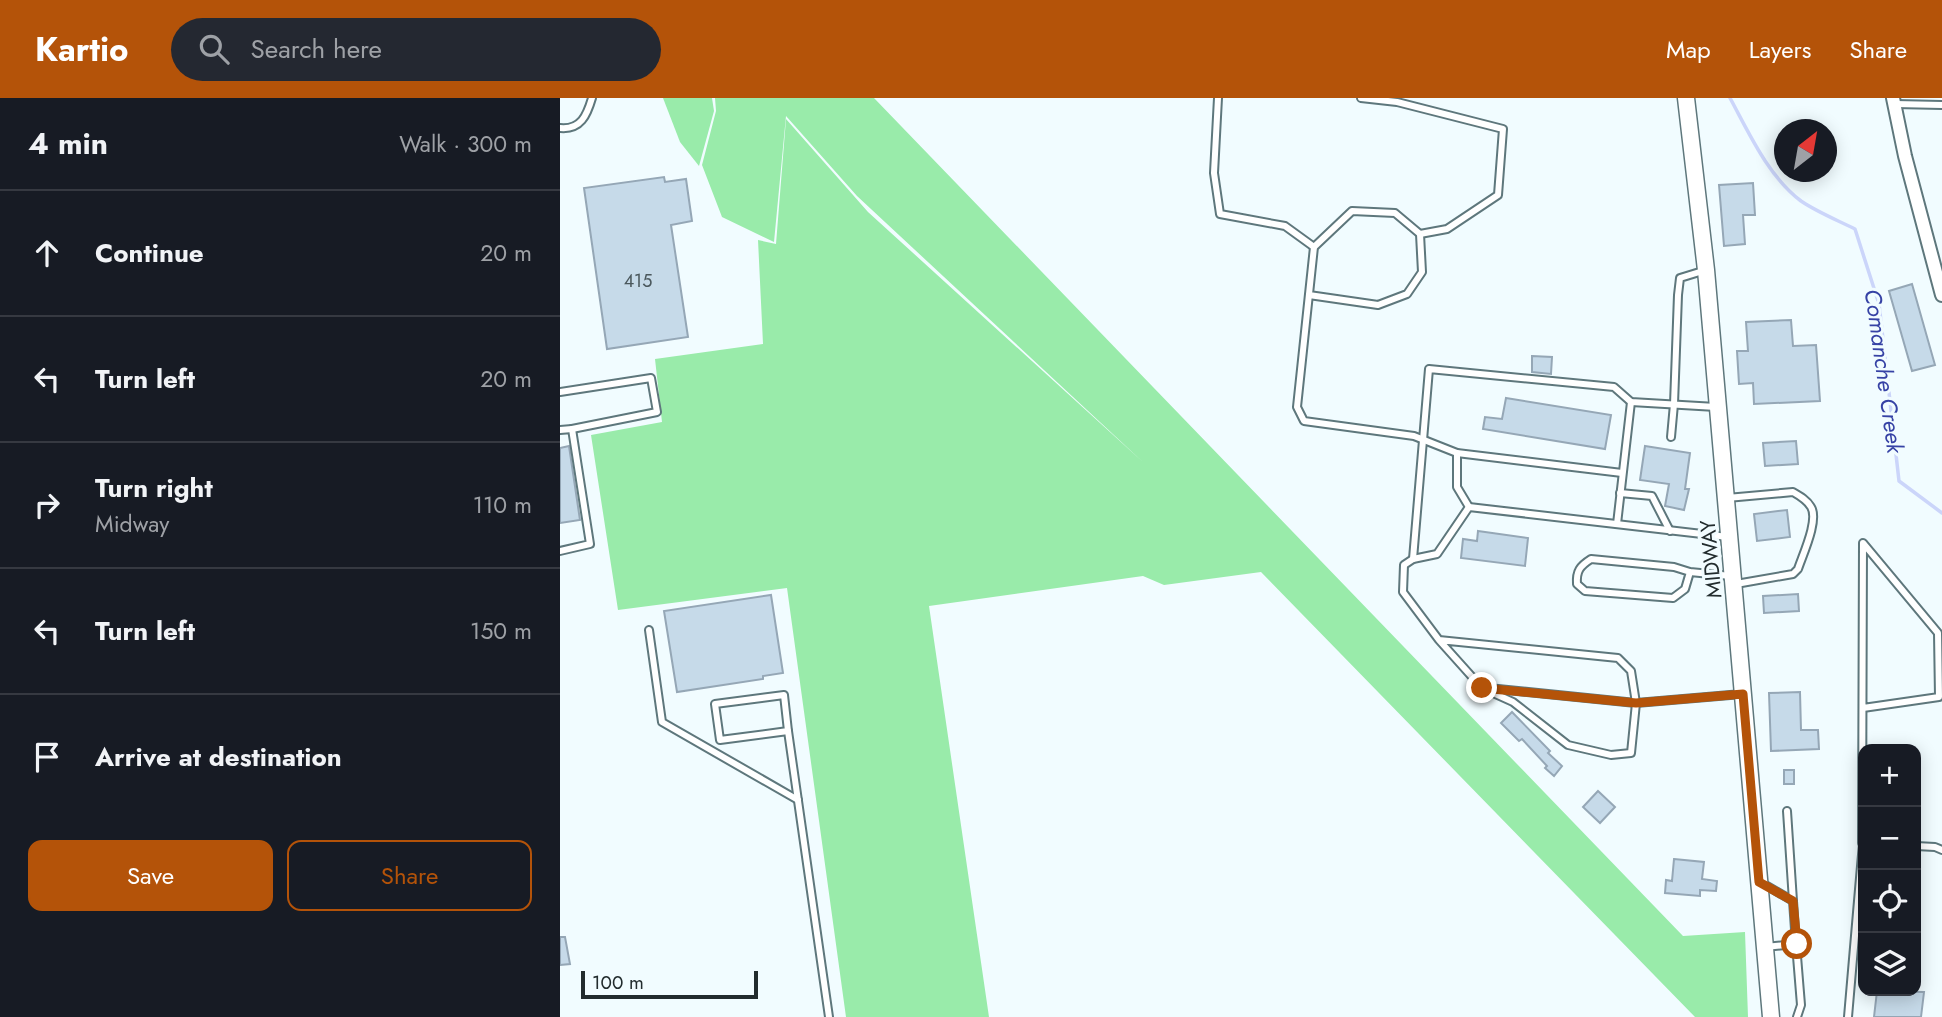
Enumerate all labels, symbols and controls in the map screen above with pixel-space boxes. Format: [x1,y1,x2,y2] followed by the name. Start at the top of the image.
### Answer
[171,18,661,81] search box
[35,26,129,73] text: Kartio
[195,30,233,68] icon: search
[251,30,382,68] text: Search here
[1666,32,1711,67] text: Map
[1749,32,1811,67] text: Layers
[1849,32,1907,67] text: Share
[1774,119,1837,182] north arrow
[28,122,108,165] text: 4 min
[399,127,532,161] text: Walk · 300 m
[28,234,66,272] icon: ahead
[95,234,204,272] text: Continue
[480,236,532,270] text: 20 m
[624,268,652,294] house number: 415
[1856,287,1913,457] water label: Comanche Creek
[28,360,66,398] icon: left
[95,360,195,398] text: Turn left
[480,362,532,396] text: 20 m
[95,469,213,507] text: Turn right
[28,486,66,524] icon: right
[473,488,532,522] text: 110 m
[95,507,169,541] text: Midway
[1693,518,1729,599] street label: MIDWAY
[28,612,66,650] icon: left
[95,612,195,650] text: Turn left
[470,614,532,648] text: 150 m
[1466,672,1497,703] route end
[28,738,66,776] icon: arrive
[95,738,342,776] text: Arrive at destination
[1858,744,1921,996] map controls
[1858,744,1921,807] button: +
[1858,807,1921,870] button: −
[28,840,273,911] button: Save
[287,840,532,911] button: Share
[1858,870,1921,933] button: locate
[1781,928,1812,959] route start
[1858,933,1921,996] button: layers
[581,968,758,1000] scale bar
[592,969,644,996] text: 100 m

